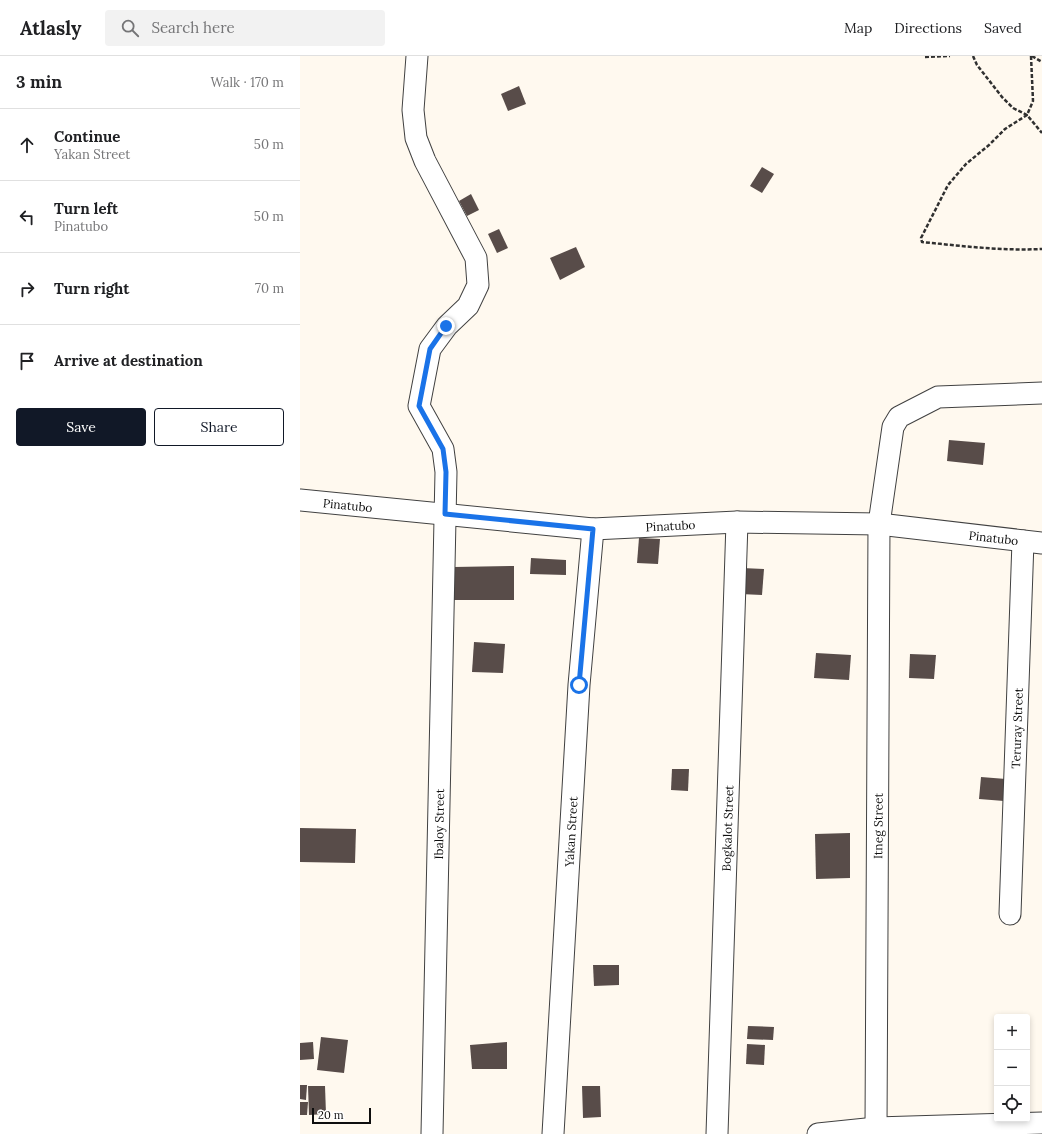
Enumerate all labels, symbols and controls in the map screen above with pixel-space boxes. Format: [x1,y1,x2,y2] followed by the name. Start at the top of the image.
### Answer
[105,10,385,46] search box
[20,16,81,40] text: Atlasly
[119,17,141,39] icon: search
[151,18,235,37] text: Search here
[844,19,872,37] text: Map
[894,19,962,37] text: Directions
[984,19,1022,37] text: Saved
[16,71,62,93] text: 3 min
[210,74,284,91] text: Walk · 170 m
[54,127,120,146] text: Continue
[16,134,38,156] icon: ahead
[254,136,284,153] text: 50 m
[54,146,130,163] text: Yakan Street
[54,199,118,218] text: Turn left
[16,206,38,228] icon: left
[254,208,284,225] text: 50 m
[54,218,108,235] text: Pinatubo
[16,278,38,300] icon: right
[54,279,130,298] text: Turn right
[255,280,284,297] text: 70 m
[437,317,455,335] route end
[16,350,38,372] icon: arrive
[54,351,203,370] text: Arrive at destination
[16,408,146,446] button: Save
[154,408,284,446] button: Share
[322,495,373,515] street label: Pinatubo
[645,517,696,534] street label: Pinatubo
[968,527,1019,548] street label: Pinatubo
[570,676,588,694] route start
[1008,687,1025,769] street label: Teruray Street
[718,784,736,872] street label: Bogkalot Street
[431,788,447,860] street label: Ibaloy Street
[870,793,885,859] street label: Itneg Street
[561,796,580,868] street label: Yakan Street
[994,1014,1030,1122] map controls
[994,1014,1030,1050] button: +
[994,1050,1030,1086] button: −
[994,1086,1030,1122] button: locate
[312,1106,371,1125] scale bar
[318,1108,343,1122] text: 20 m

